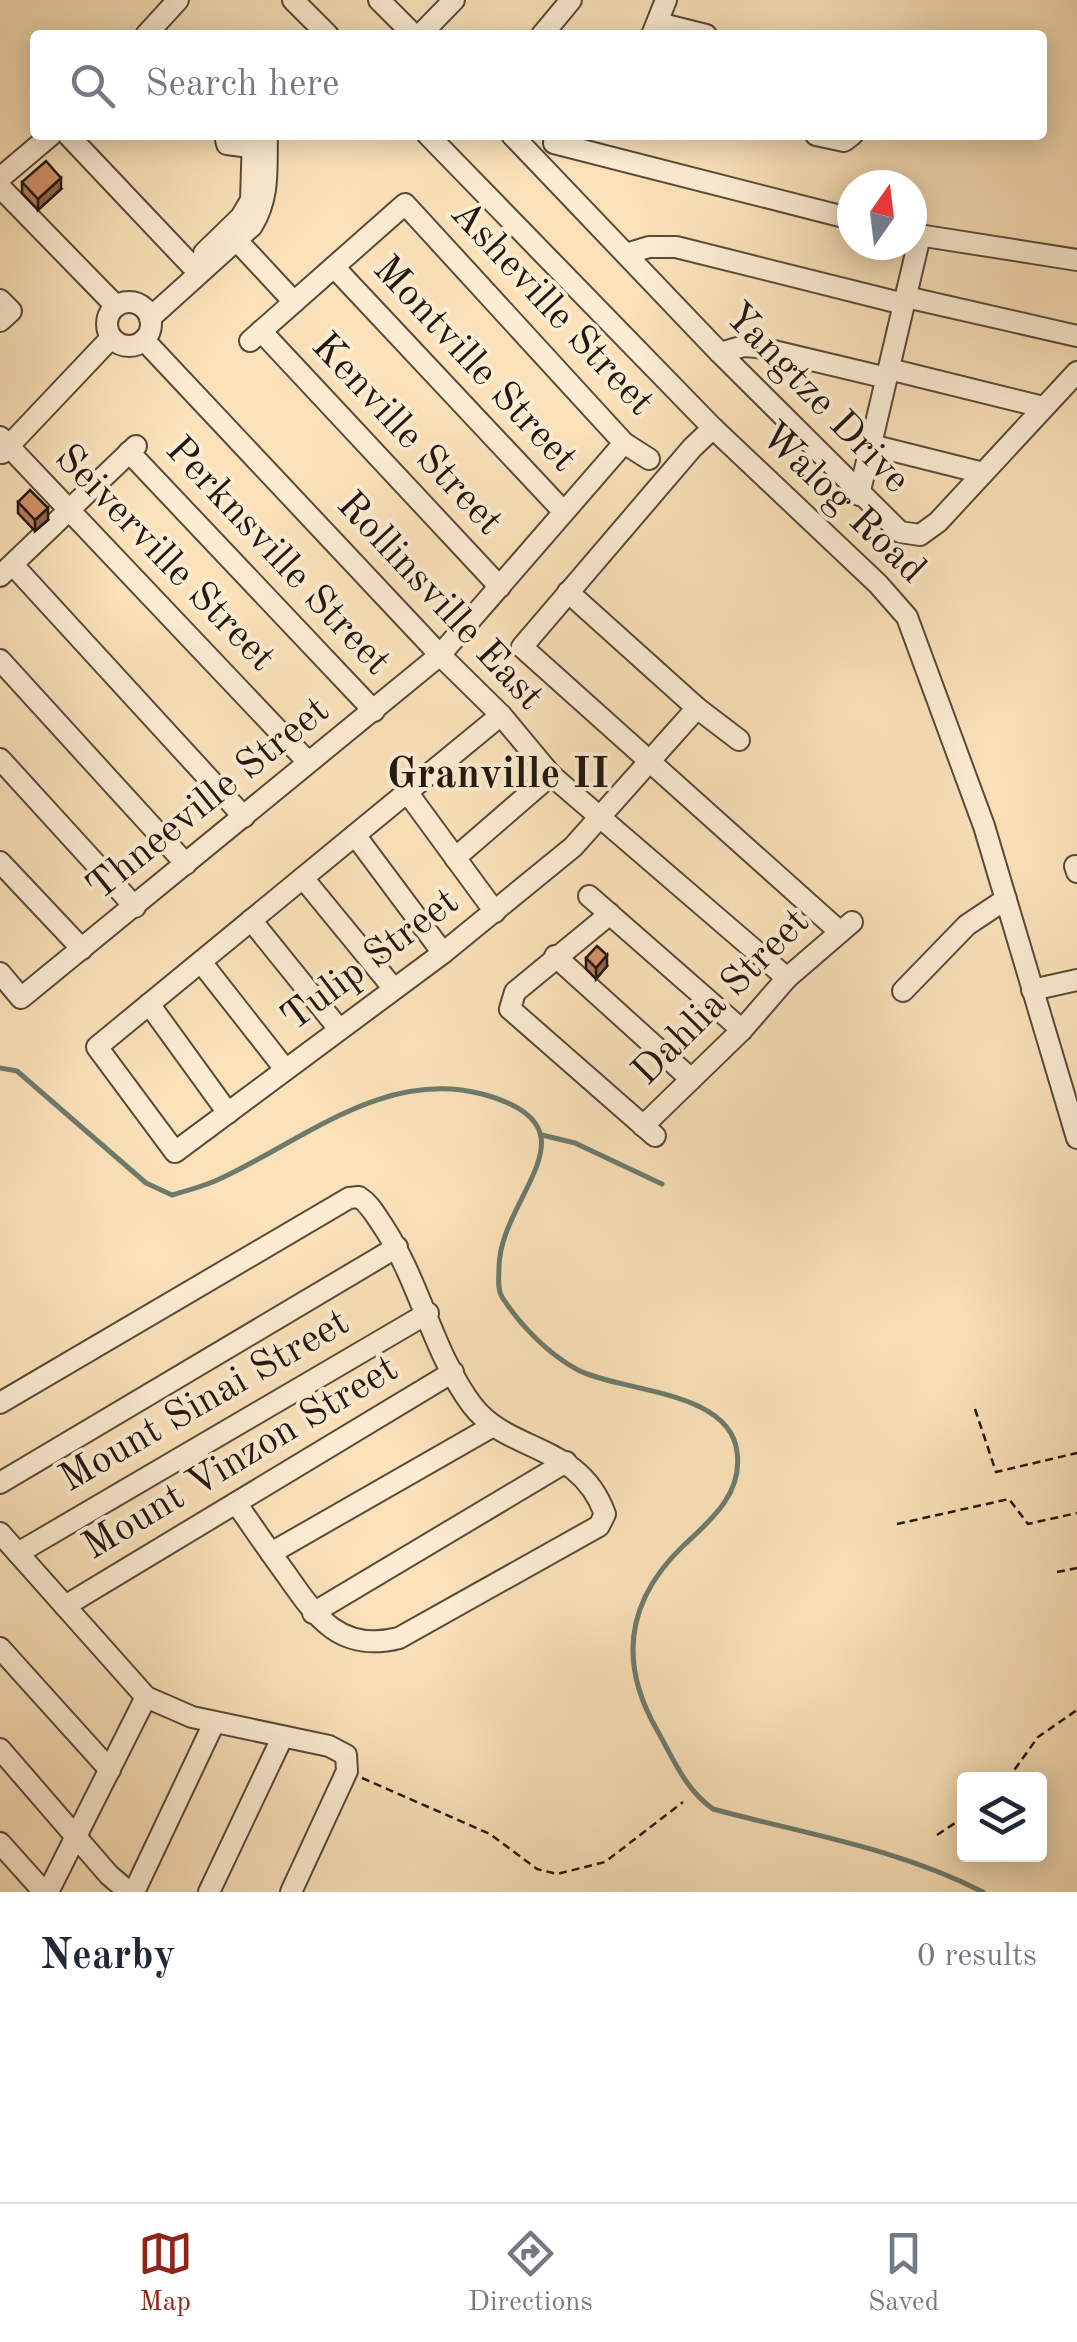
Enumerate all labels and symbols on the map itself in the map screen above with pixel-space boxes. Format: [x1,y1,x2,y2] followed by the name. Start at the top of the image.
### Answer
[837,170,927,260] north arrow
[442,194,660,424] street label: Asheville Street
[365,250,583,480] street label: Montville Street
[716,296,916,502] street label: Yangtze Drive
[303,326,509,544] street label: Kenville Street
[752,416,932,592] street label: Walog Road
[157,430,397,684] street label: Perknsville Street
[46,438,282,680] street label: Seiverville Street
[328,485,550,719] street label: Rollinsville East
[81,691,337,909] street label: Thneeville Street
[387,755,609,797] district label: Granville II
[275,882,467,1040] street label: Tulip Street
[626,902,818,1094] street label: Dahlia Street
[54,1303,356,1501] street label: Mount Sinai Street
[77,1349,405,1569] street label: Mount Vinzon Street

